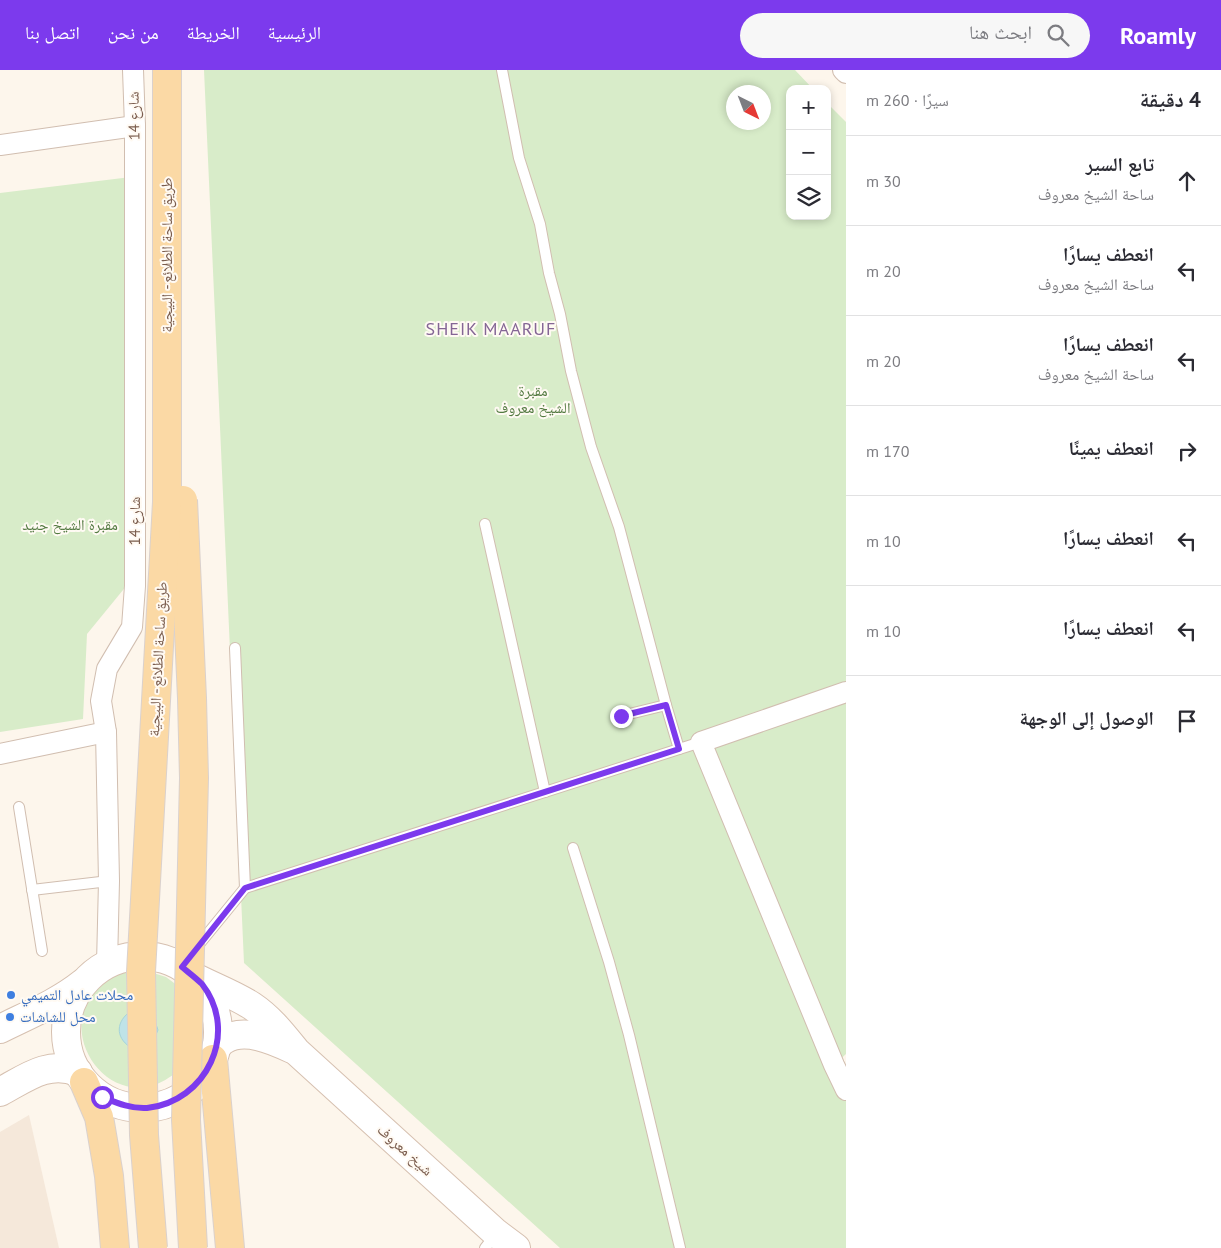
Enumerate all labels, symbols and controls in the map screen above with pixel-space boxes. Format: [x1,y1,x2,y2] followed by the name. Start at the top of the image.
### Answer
[740,13,1090,58] search box
[969,20,1032,44] text: ابحث هنا
[1120,20,1196,51] text: Roamly
[25,21,80,44] text: اتصل بنا
[108,21,159,44] text: من نحن
[187,21,240,44] text: الخريطة
[268,21,321,44] text: الرئيسية
[1044,21,1072,49] icon: search
[726,85,771,130] north arrow
[786,85,831,220] map controls
[786,85,831,130] button: +
[1140,86,1201,113] text: 4 دقيقة
[866,90,949,110] text: سيرًا · 260 m
[124,91,144,141] street label: شارع 14
[786,130,831,175] button: −
[1086,152,1154,176] text: تابع السير
[1173,167,1201,195] icon: ahead
[866,171,901,191] text: 30 m
[786,175,831,220] button: layers
[157,177,177,333] street label: طريق ساحة الطلائع - البيجية
[1038,184,1154,204] text: ساحة الشيخ معروف
[1063,242,1154,266] text: انعطف يسارًا
[1173,257,1201,285] icon: left
[866,261,901,281] text: 20 m
[1038,274,1154,294] text: ساحة الشيخ معروف
[426,317,556,340] district label: SHEIK MAARUF
[1063,332,1154,356] text: انعطف يسارًا
[1173,347,1201,375] icon: left
[866,351,901,371] text: 20 m
[1038,364,1154,384] text: ساحة الشيخ معروف
[496,381,570,418] park label: مقبرة الشيخ معروف
[1069,436,1154,460] text: انعطف يمينًا
[1173,437,1201,465] icon: right
[866,441,909,461] text: 170 m
[125,496,145,545] street label: شارع 14
[22,515,118,535] park label: مقبرة الشيخ جنيد
[1063,526,1154,550] text: انعطف يسارًا
[1173,527,1201,555] icon: left
[866,531,901,551] text: 10 m
[144,581,172,737] street label: طريق ساحة الطلائع - البيجية
[1063,616,1154,640] text: انعطف يسارًا
[1173,617,1201,645] icon: left
[866,621,901,641] text: 10 m
[610,705,633,728] route end
[1019,706,1154,730] text: الوصول إلى الوجهة
[1173,707,1201,735] icon: arrive
[21,985,133,1007] place label: محلات عادل التميمي
[5,989,17,1001] marker: محلات عادل التميمي
[20,1007,96,1027] place label: محل للشاشات
[4,1011,16,1023] marker: محل للشاشات
[91,1086,114,1109] route start
[373,1120,437,1180] street label: شیخ معروف

